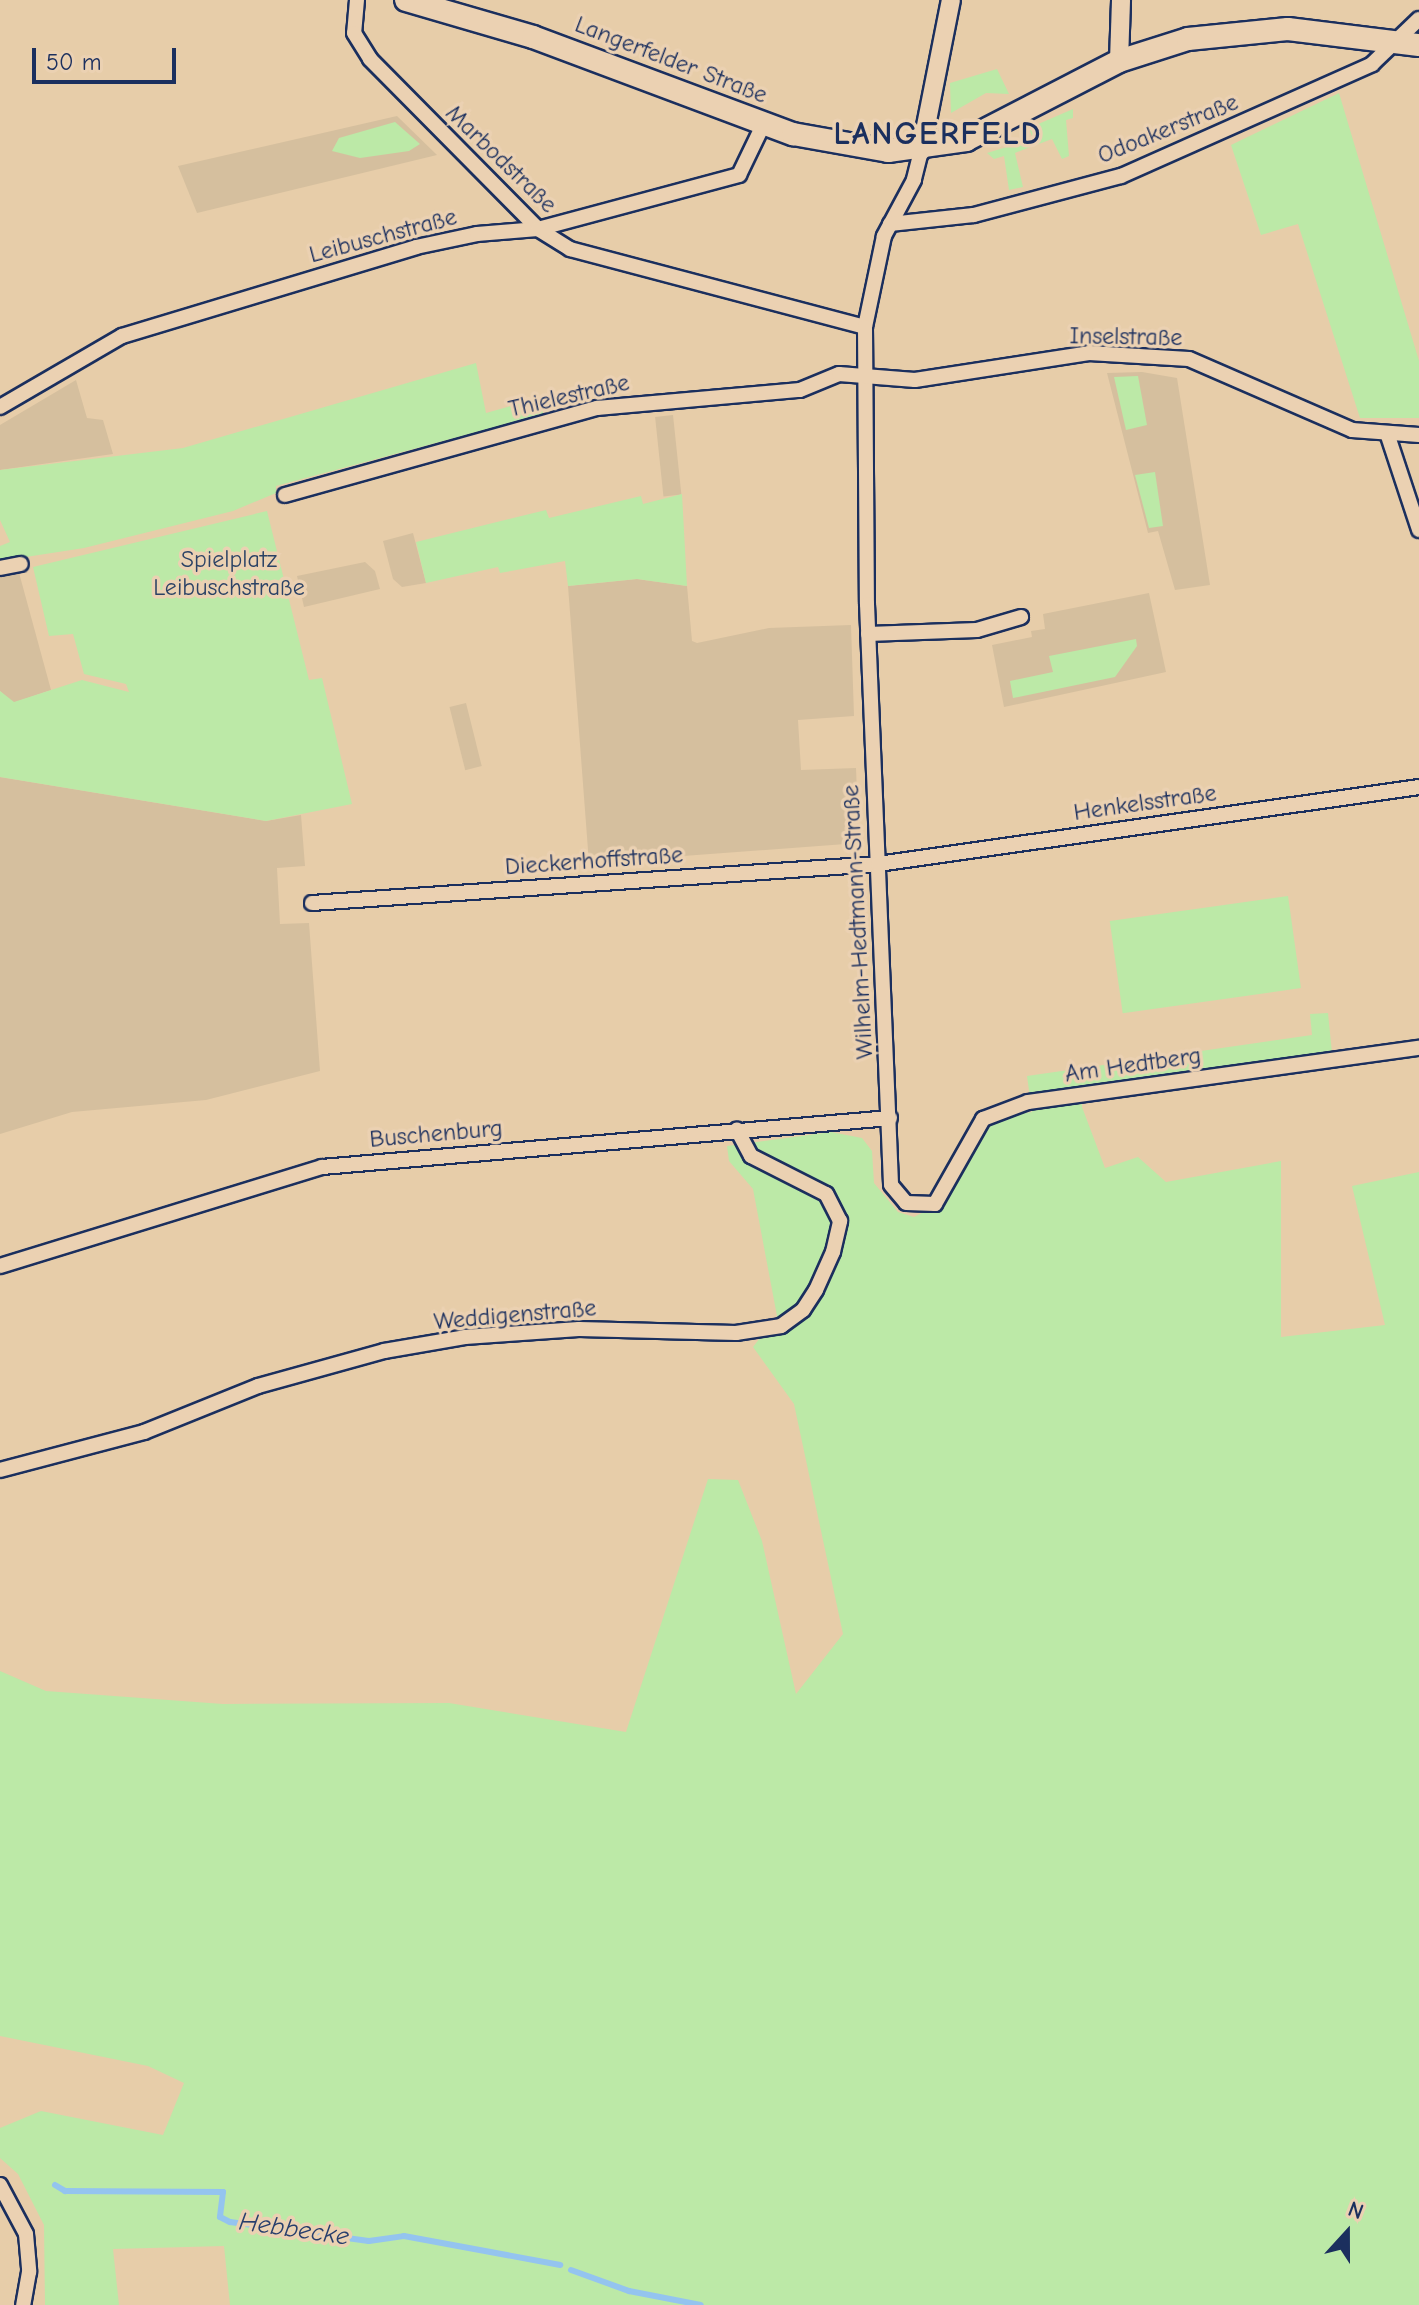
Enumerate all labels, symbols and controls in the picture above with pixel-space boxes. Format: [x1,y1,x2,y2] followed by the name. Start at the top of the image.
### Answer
[571,10,771,110] street label: Langerfelder Straße
[36,32,180,82] scale bar
[46,48,102,76] text: 50 m
[1094,88,1242,170] street label: Odoakerstraße
[439,99,563,219] street label: Marbodstraße
[833,115,1043,153] district label: LANGERFELD
[306,202,460,270] street label: Leibuschstraße
[1069,322,1183,352] street label: Inselstraße
[506,368,632,424] street label: Thielestraße
[153,546,305,602] park label: Spielplatz Leibuschstraße
[1072,779,1218,827] street label: Henkelsstraße
[836,784,880,1060] street label: Wilhelm-Hedtmann-Straße
[504,840,684,882] street label: Dieckerhoffstraße
[1063,1041,1203,1089] street label: Am Hedtberg
[368,1114,504,1154] street label: Buschenburg
[433,1294,597,1336] street label: Weddigenstraße
[1307,2193,1387,2273] north arrow
[1344,2196,1367,2225] text: N
[237,2207,351,2253] water label: Hebbecke

